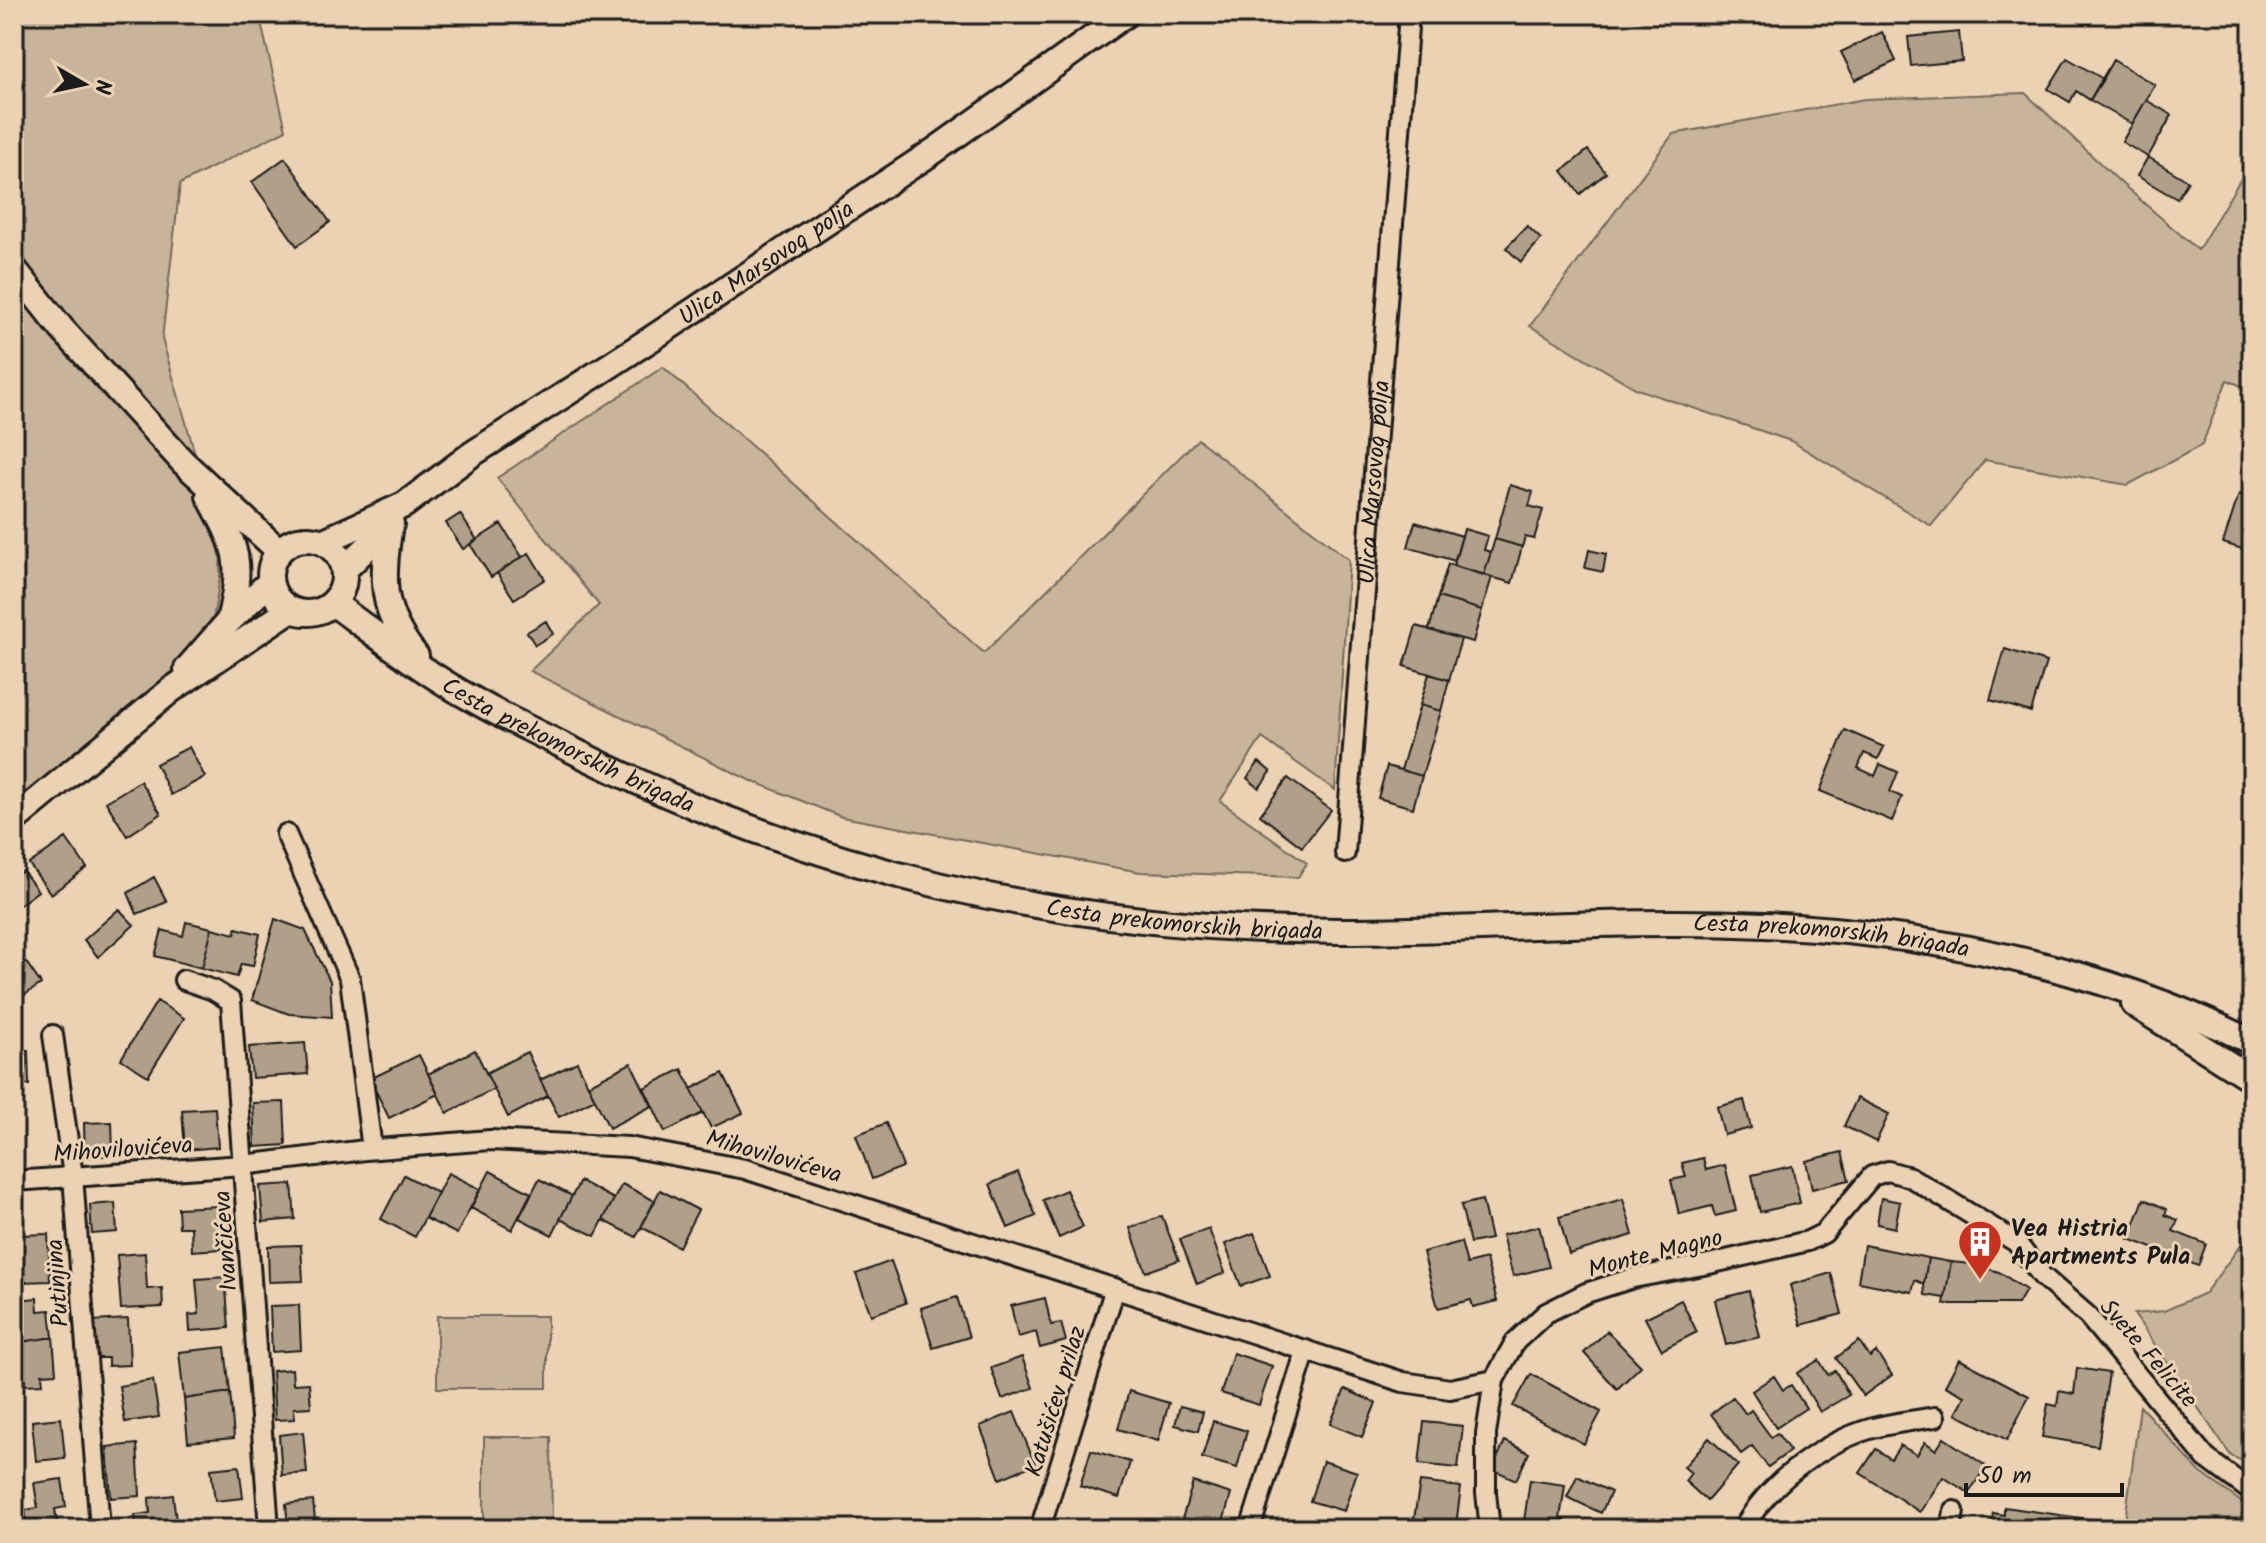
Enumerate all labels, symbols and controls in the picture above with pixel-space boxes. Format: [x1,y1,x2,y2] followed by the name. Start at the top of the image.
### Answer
[44,44,124,124] north arrow
[83,77,120,96] text: N
[671,191,863,337] street label: Ulica Marsovog polja
[1348,379,1402,586] street label: Ulica Marsovog polja
[433,667,700,825] street label: Cesta prekomorskih brigada
[1043,889,1323,952] street label: Cesta prekomorskih brigada
[1693,905,1973,970] street label: Cesta prekomorskih brigada
[701,1119,846,1195] street label: Mihovilovićeva
[52,1126,194,1175] street label: Mihovilovićeva
[204,1189,249,1293] street label: Ivančićeva
[2011,1210,2190,1277] place label: Vea Histria Apartments Pula
[1956,1218,2004,1281] building icon: Vea Histria Apartments Pula
[1584,1219,1727,1290] street label: Monte Magno
[36,1238,81,1328] street label: Putinjina
[2089,1290,2207,1418] street label: Svete Felicite
[1015,1321,1098,1482] street label: Katušićev prilaz
[1966,1447,2122,1497] scale bar
[1978,1457,2032,1496] text: 50 m

